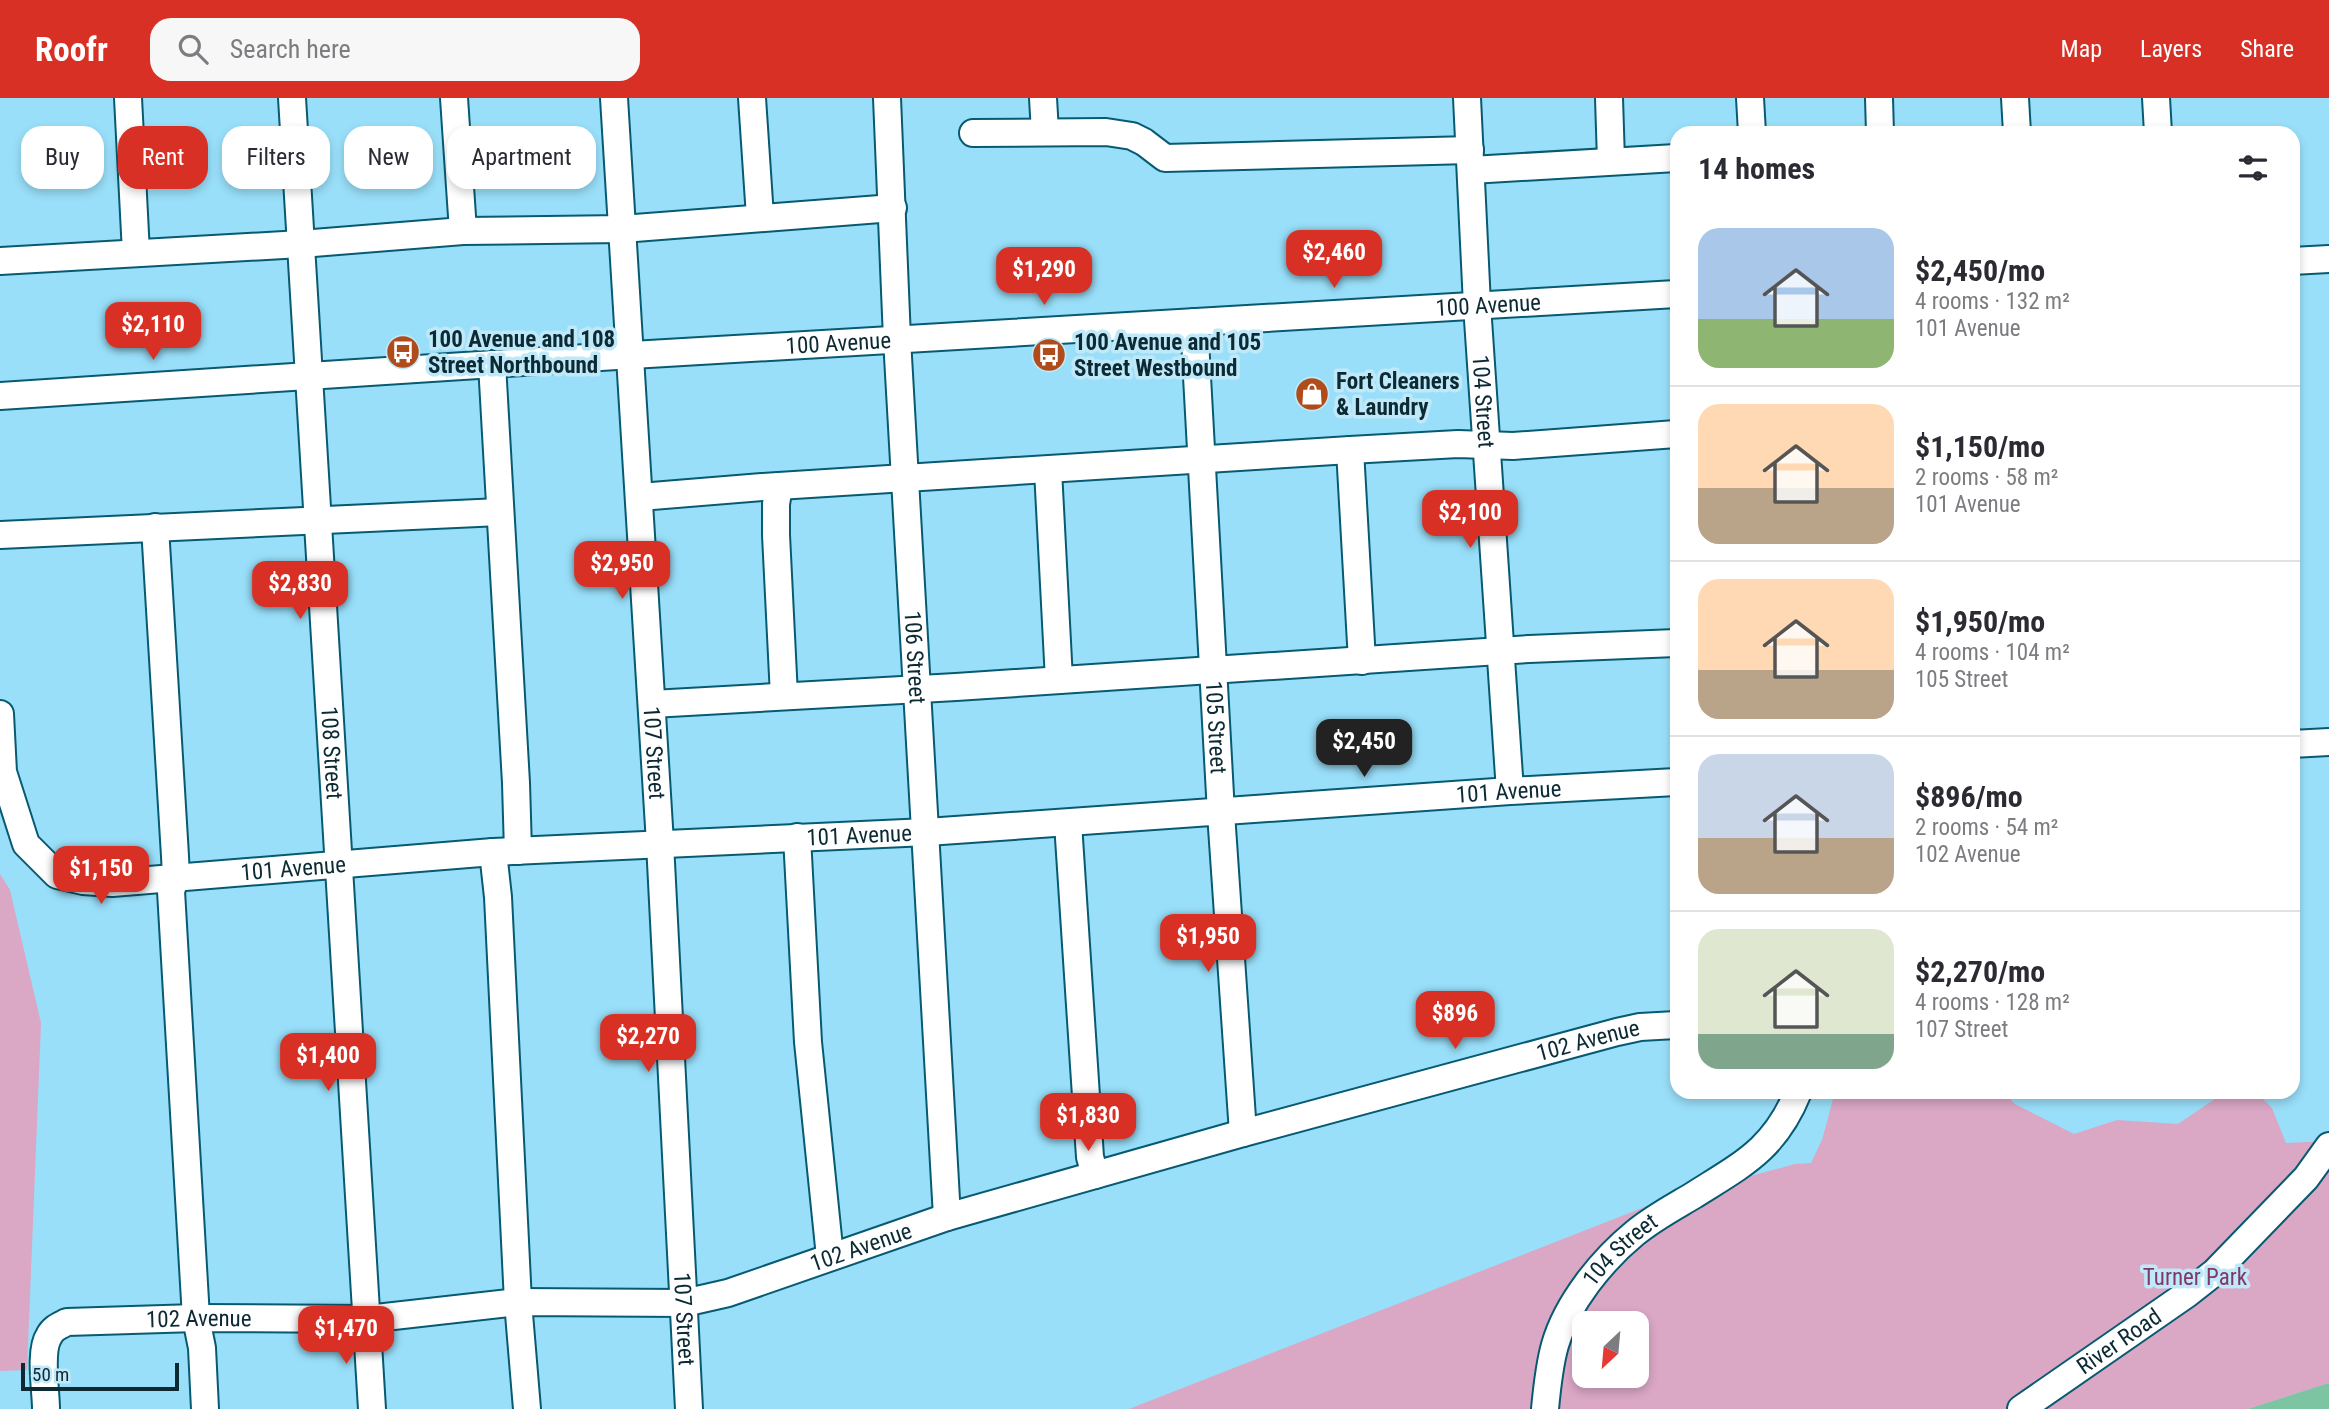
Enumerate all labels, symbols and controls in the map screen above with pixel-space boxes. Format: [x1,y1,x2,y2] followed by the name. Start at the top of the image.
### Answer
[150,18,640,81] search box
[35,30,108,69] text: Roofr
[174,30,212,68] icon: search
[230,34,351,64] text: Search here
[2061,35,2102,63] text: Map
[2140,35,2202,63] text: Layers
[2240,35,2294,63] text: Share
[21,126,104,189] chip: Buy
[118,126,208,189] chip: Rent
[222,126,330,189] chip: Filters
[344,126,433,189] chip: New
[447,126,596,189] chip: Apartment
[2234,149,2272,187] icon: filters
[1698,151,1815,186] text: 14 homes
[1277,230,1391,290] pin: $2,460
[1302,239,1366,266] text: $2,460
[987,248,1101,307] pin: $1,290
[1915,253,2045,288] text: $2,450/mo
[1012,256,1076,283] text: $1,290
[1754,256,1838,340] icon: home
[1435,288,1542,322] street label: 100 Avenue
[1915,288,2070,315] text: 4 rooms · 132 m²
[96,302,210,362] pin: $2,110
[121,311,185,338] text: $2,110
[1915,315,2021,342] text: 101 Avenue
[428,326,615,379] place label: 100 Avenue and 108 Street Northbound
[785,326,892,360] street label: 100 Avenue
[1074,329,1261,382] place label: 100 Avenue and 105 Street Westbound
[384,333,422,371] bus stop icon: 100 Avenue and 108 Street Northbound
[1030,336,1068,374] bus stop icon: 100 Avenue and 105 Street Westbound
[1467,354,1500,449] street label: 104 Street
[1336,368,1460,421] place label: Fort Cleaners & Laundry
[1293,375,1331,413] shop icon: Fort Cleaners & Laundry
[1915,429,2045,464] text: $1,150/mo
[1754,432,1838,516] icon: home
[1915,464,2058,491] text: 2 rooms · 58 m²
[1413,490,1527,550] pin: $2,100
[1915,491,2021,518] text: 101 Avenue
[1438,499,1502,526] text: $2,100
[565,542,679,601] pin: $2,950
[590,550,654,577] text: $2,950
[243,561,357,621] pin: $2,830
[268,570,332,597] text: $2,830
[1915,604,2045,639] text: $1,950/mo
[1754,607,1838,691] icon: home
[899,610,931,705] street label: 106 Street
[1915,639,2070,666] text: 4 rooms · 104 m²
[1915,666,2008,693] text: 105 Street
[1200,680,1232,775] street label: 105 Street
[316,705,348,800] street label: 108 Street
[638,705,671,800] street label: 107 Street
[1307,720,1421,779] pin: $2,450
[1332,728,1396,755] text: $2,450
[1455,775,1562,808] street label: 101 Avenue
[1915,779,2023,814] text: $896/mo
[1754,782,1838,866] icon: home
[1915,814,2058,841] text: 2 rooms · 54 m²
[806,819,912,851] street label: 101 Avenue
[1915,841,2021,868] text: 102 Avenue
[44,846,158,906] pin: $1,150
[239,851,347,886] street label: 101 Avenue
[69,855,133,882] text: $1,150
[1151,914,1265,974] pin: $1,950
[1176,923,1240,950] text: $1,950
[1915,954,2045,989] text: $2,270/mo
[1754,957,1838,1041] icon: home
[1915,989,2070,1016] text: 4 rooms · 128 m²
[1414,992,1496,1051] pin: $896
[1432,1000,1478,1027] text: $896
[591,1014,705,1074] pin: $2,270
[1533,1014,1642,1067] street label: 102 Avenue
[1915,1016,2008,1043] text: 107 Street
[616,1023,680,1050] text: $2,270
[271,1034,385,1093] pin: $1,400
[296,1042,360,1069] text: $1,400
[1031,1094,1145,1153] pin: $1,830
[1056,1102,1120,1129] text: $1,830
[1577,1207,1662,1291] street label: 104 Street
[807,1217,915,1277] street label: 102 Avenue
[2143,1264,2248,1291] park label: Turner Park
[669,1272,700,1366] street label: 107 Street
[2071,1303,2166,1380] street label: River Road
[146,1304,252,1333] street label: 102 Avenue
[289,1306,403,1366] pin: $1,470
[1572,1311,1648,1388] north arrow
[1572,1311,1649,1388] map controls
[314,1315,378,1342] text: $1,470
[21,1360,178,1392] scale bar
[32,1363,69,1386] text: 50 m

